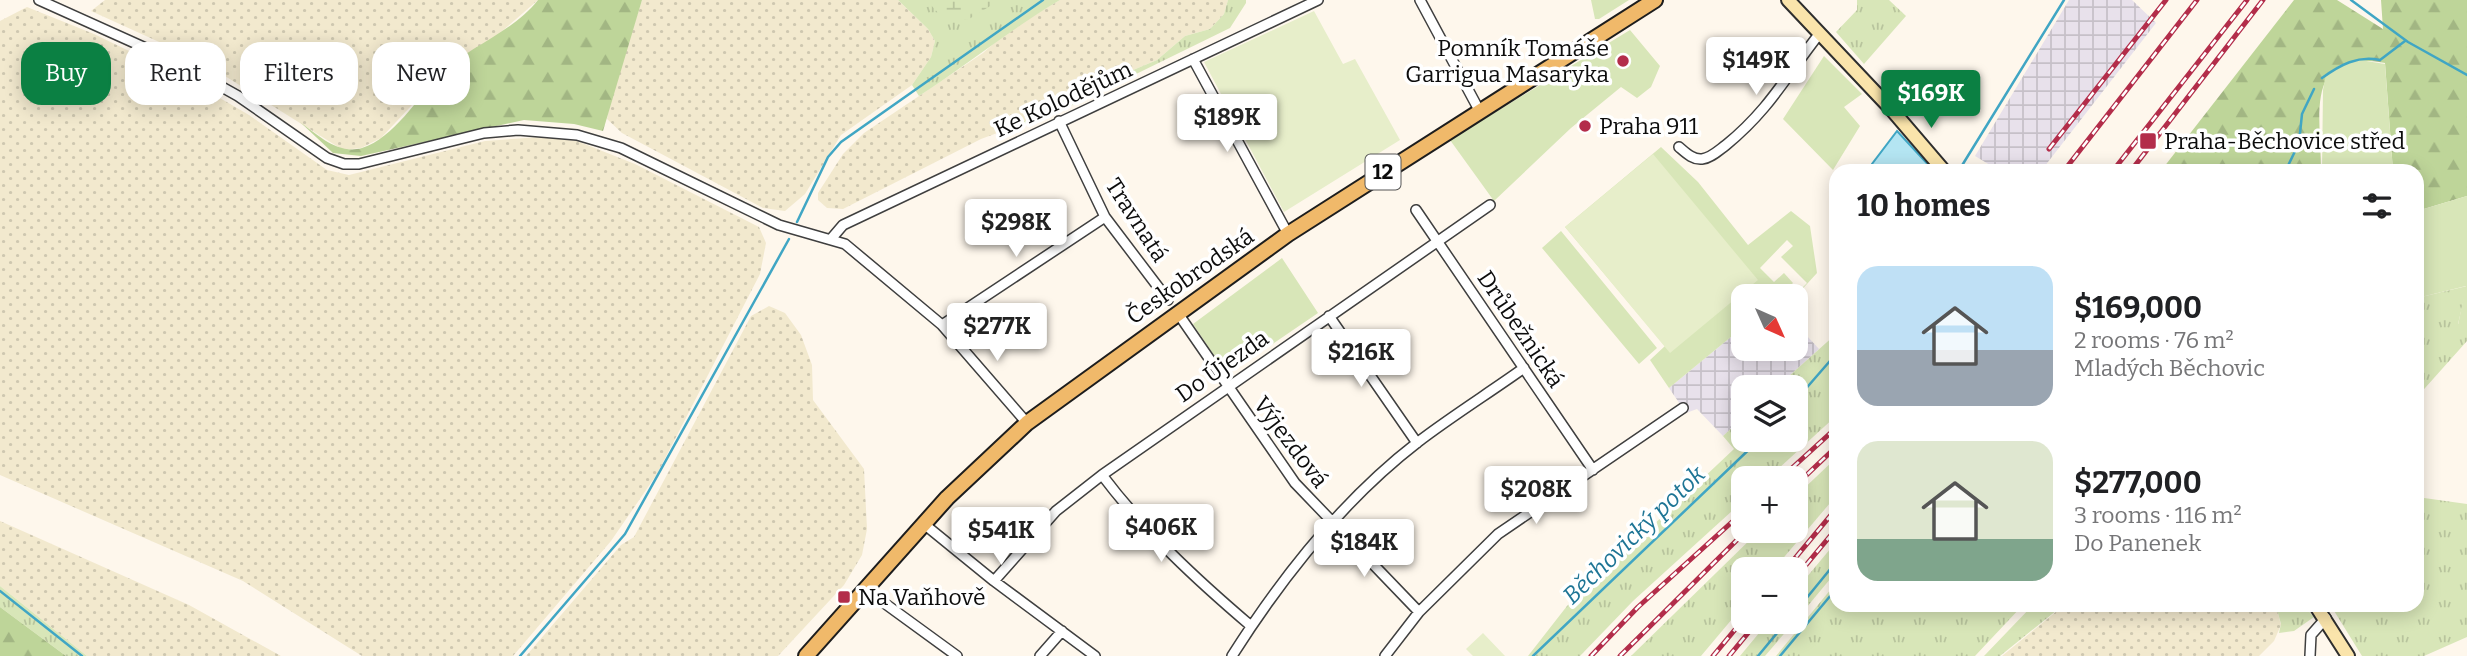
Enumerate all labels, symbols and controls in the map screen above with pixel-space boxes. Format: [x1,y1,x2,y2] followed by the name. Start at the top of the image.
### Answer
[1405,34,1609,88] place label: Pomník Tomáše Garrigua Masaryka
[1707,38,1805,97] pin: $149K
[21,42,111,105] chip: Buy
[125,42,226,105] chip: Rent
[240,42,358,105] chip: Filters
[372,42,470,105] chip: New
[1722,46,1790,74] text: $149K
[1615,53,1631,69] marker: Pomník Tomáše Garrigua Masaryka
[989,55,1137,143] street label: Ke Kolodějům
[1882,71,1980,130] pin: $169K
[1897,79,1965,107] text: $169K
[1178,94,1276,154] pin: $189K
[1193,103,1261,131] text: $189K
[1599,112,1699,140] place label: Praha 911
[1577,118,1593,134] marker: Praha 911
[2164,127,2405,155] place label: Praha-Běchovice střed
[2138,131,2158,151] marker: Praha-Běchovice střed
[1366,154,1400,190] road number: 12
[1100,173,1175,267] street label: Travnatá
[2358,187,2396,225] icon: filters
[1857,188,1991,224] text: 10 homes
[967,200,1065,259] pin: $298K
[981,208,1051,236] text: $298K
[1121,222,1259,330] street label: Českobrodská
[1472,265,1571,393] street label: Drůbežnická
[1731,284,1808,360] north arrow
[1731,284,1808,634] map controls
[2074,290,2202,326] text: $169,000
[1913,294,1997,378] icon: home
[948,304,1046,363] pin: $277K
[963,312,1031,340] text: $277K
[1170,324,1274,408] street label: Do Újezda
[2074,326,2234,354] text: 2 rooms · 76 m²
[1312,330,1410,389] pin: $216K
[1328,338,1394,366] text: $216K
[2074,354,2265,382] text: Mladých Běchovic
[1731,375,1808,452] button: layers
[1248,391,1335,493] street label: Výjezdová
[1557,459,1712,610] water label: Běchovický potok
[2074,465,2202,501] text: $277,000
[1487,466,1585,526] pin: $208K
[1731,466,1808,543] button: +
[1913,469,1997,553] icon: home
[1500,475,1572,503] text: $208K
[2074,501,2242,529] text: 3 rooms · 116 m²
[1112,504,1210,564] pin: $406K
[952,508,1050,567] pin: $541K
[1125,513,1197,541] text: $406K
[968,516,1035,544] text: $541K
[1315,520,1413,579] pin: $184K
[1330,528,1398,556] text: $184K
[2074,529,2201,557] text: Do Panenek
[1731,557,1808,634] button: −
[858,583,986,611] place label: Na Vaňhově
[836,589,852,605] marker: Na Vaňhově

